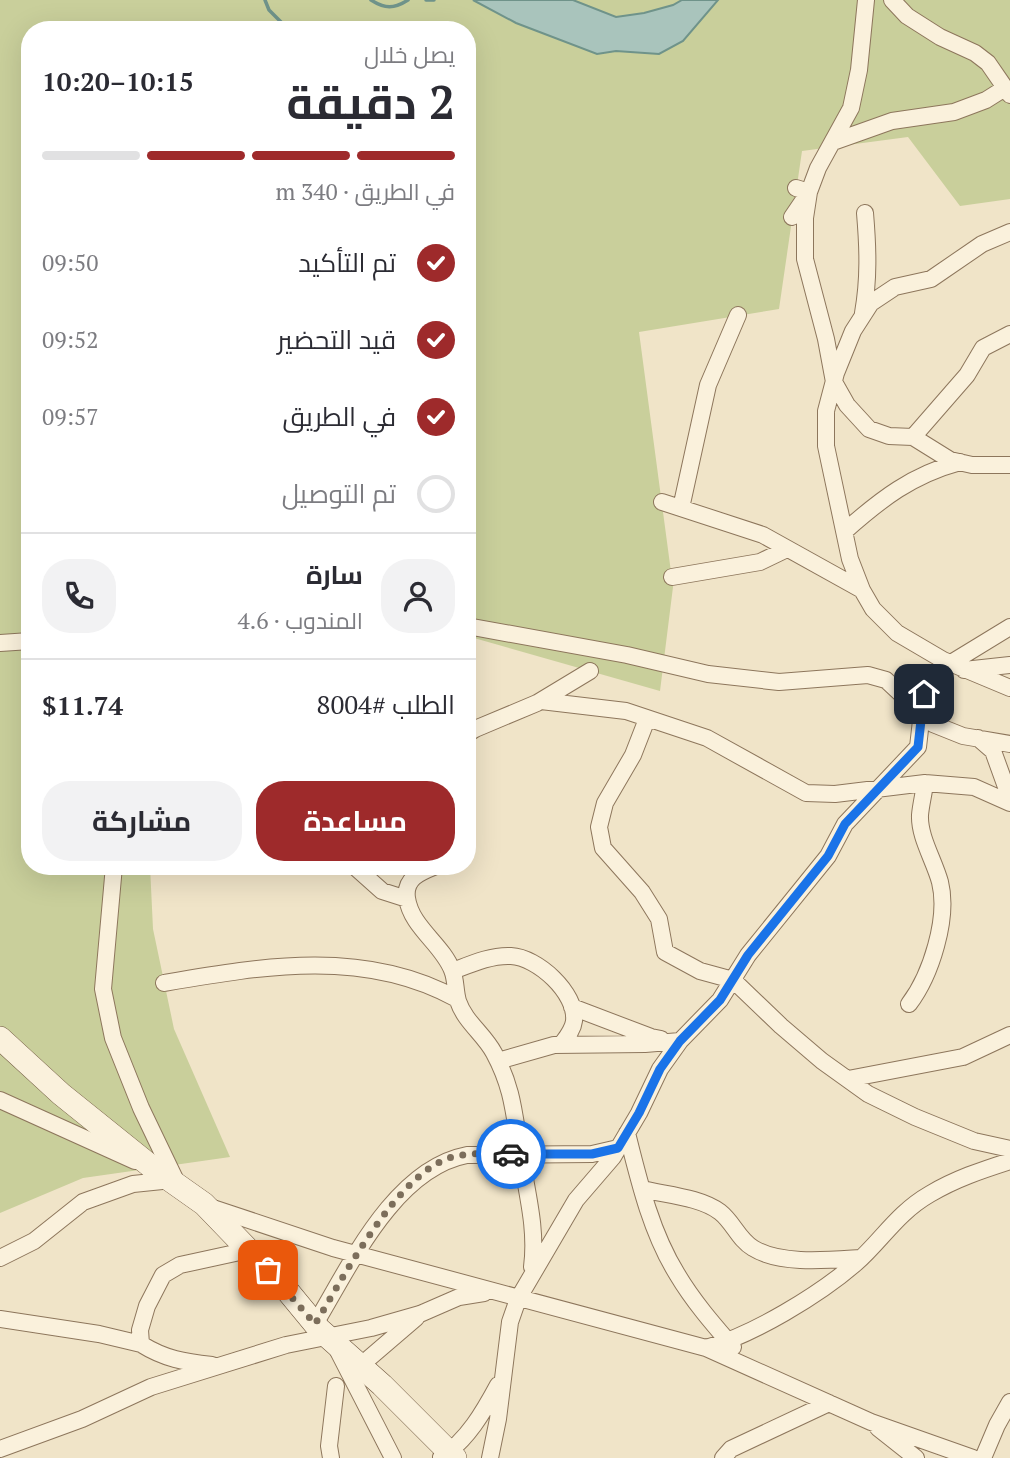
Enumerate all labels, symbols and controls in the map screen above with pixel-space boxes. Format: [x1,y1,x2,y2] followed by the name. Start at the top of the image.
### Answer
[364,39,455,70] text: يصل خلال
[42,64,194,98] text: 10:15–10:20
[287,71,455,132] text: 2 دقيقة
[276,176,455,207] text: في الطريق · 340 m
[417,244,455,282] icon: check
[298,245,396,279] text: تم التأكيد
[42,247,99,278] text: 09:50
[417,321,455,359] icon: check
[277,322,396,356] text: قيد التحضير
[42,324,99,355] text: 09:52
[417,398,455,436] icon: check
[282,399,396,433] text: في الطريق
[42,401,99,432] text: 09:57
[282,476,396,510] text: تم التوصيل
[306,557,363,591] text: سارة
[42,559,116,633] button: phone
[381,559,455,633] button: person
[238,605,363,636] text: المندوب · 4.6
[894,664,954,724] pin
[905,675,943,713] icon: home
[317,687,455,721] text: الطلب #8004
[42,688,123,722] text: $11.74
[42,781,242,861] button: مشاركة
[256,781,455,861] button: مساعدة
[476,1119,546,1189] courier
[492,1135,530,1173] icon: car
[238,1240,298,1300] pin
[249,1251,287,1289] icon: bag

